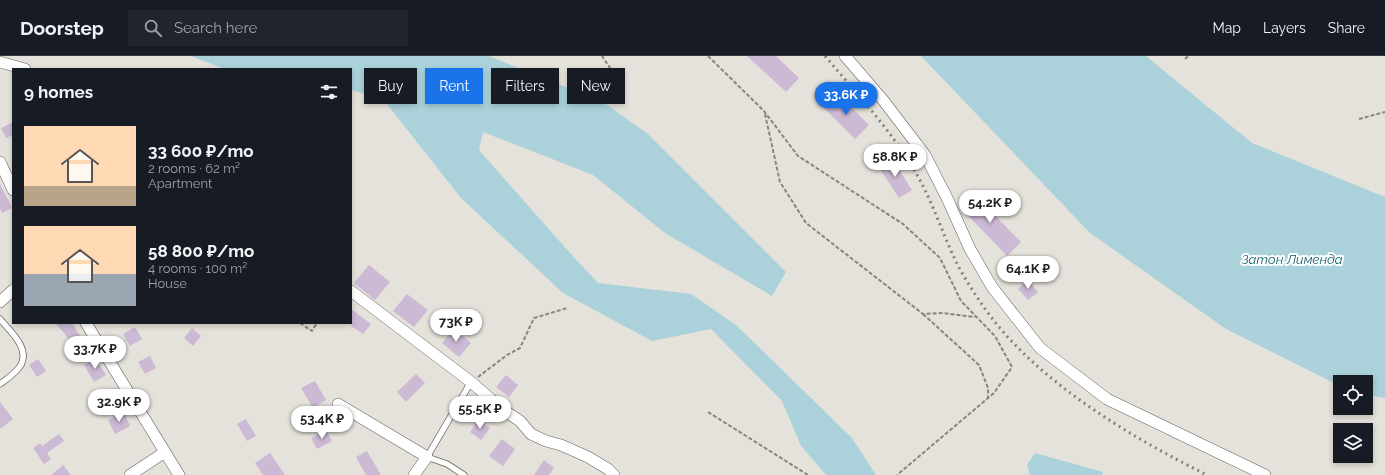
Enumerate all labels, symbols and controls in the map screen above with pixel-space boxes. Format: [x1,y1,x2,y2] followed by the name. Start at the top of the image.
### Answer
[128,10,408,46] search box
[20,17,104,39] text: Doorstep
[142,17,164,39] icon: search
[174,19,257,37] text: Search here
[1213,20,1241,36] text: Map
[1263,20,1306,36] text: Layers
[1328,20,1365,36] text: Share
[364,68,417,104] chip: Buy
[425,68,483,104] chip: Rent
[491,68,559,104] chip: Filters
[567,68,625,104] chip: New
[318,81,340,103] icon: filters
[24,82,93,102] text: 9 homes
[809,82,883,116] pin: 33.6K ₽
[824,87,868,102] text: 33.6K ₽
[148,141,254,161] text: 33 600 ₽/mo
[56,142,104,190] icon: home
[858,144,932,178] pin: 58.8K ₽
[872,149,918,164] text: 58.8K ₽
[148,161,240,176] text: 2 rooms · 62 m²
[148,176,212,191] text: Apartment
[953,190,1027,224] pin: 54.2K ₽
[968,195,1012,210] text: 54.2K ₽
[148,241,254,261] text: 58 800 ₽/mo
[56,242,104,290] icon: home
[1241,252,1343,267] water label: Затон Лименда
[991,256,1065,290] pin: 64.1K ₽
[148,261,247,276] text: 4 rooms · 100 m²
[1006,261,1050,276] text: 64.1K ₽
[148,276,187,291] text: House
[428,309,484,343] pin: 73K ₽
[439,314,473,329] text: 73K ₽
[58,336,132,370] pin: 33.7K ₽
[73,341,117,356] text: 33.7K ₽
[1333,375,1373,463] map controls
[1333,375,1373,415] button: locate
[82,389,156,423] pin: 32.9K ₽
[97,394,141,409] text: 32.9K ₽
[443,396,517,430] pin: 55.5K ₽
[458,401,502,416] text: 55.5K ₽
[285,406,359,440] pin: 53.4K ₽
[300,411,344,426] text: 53.4K ₽
[1333,423,1373,463] button: layers

